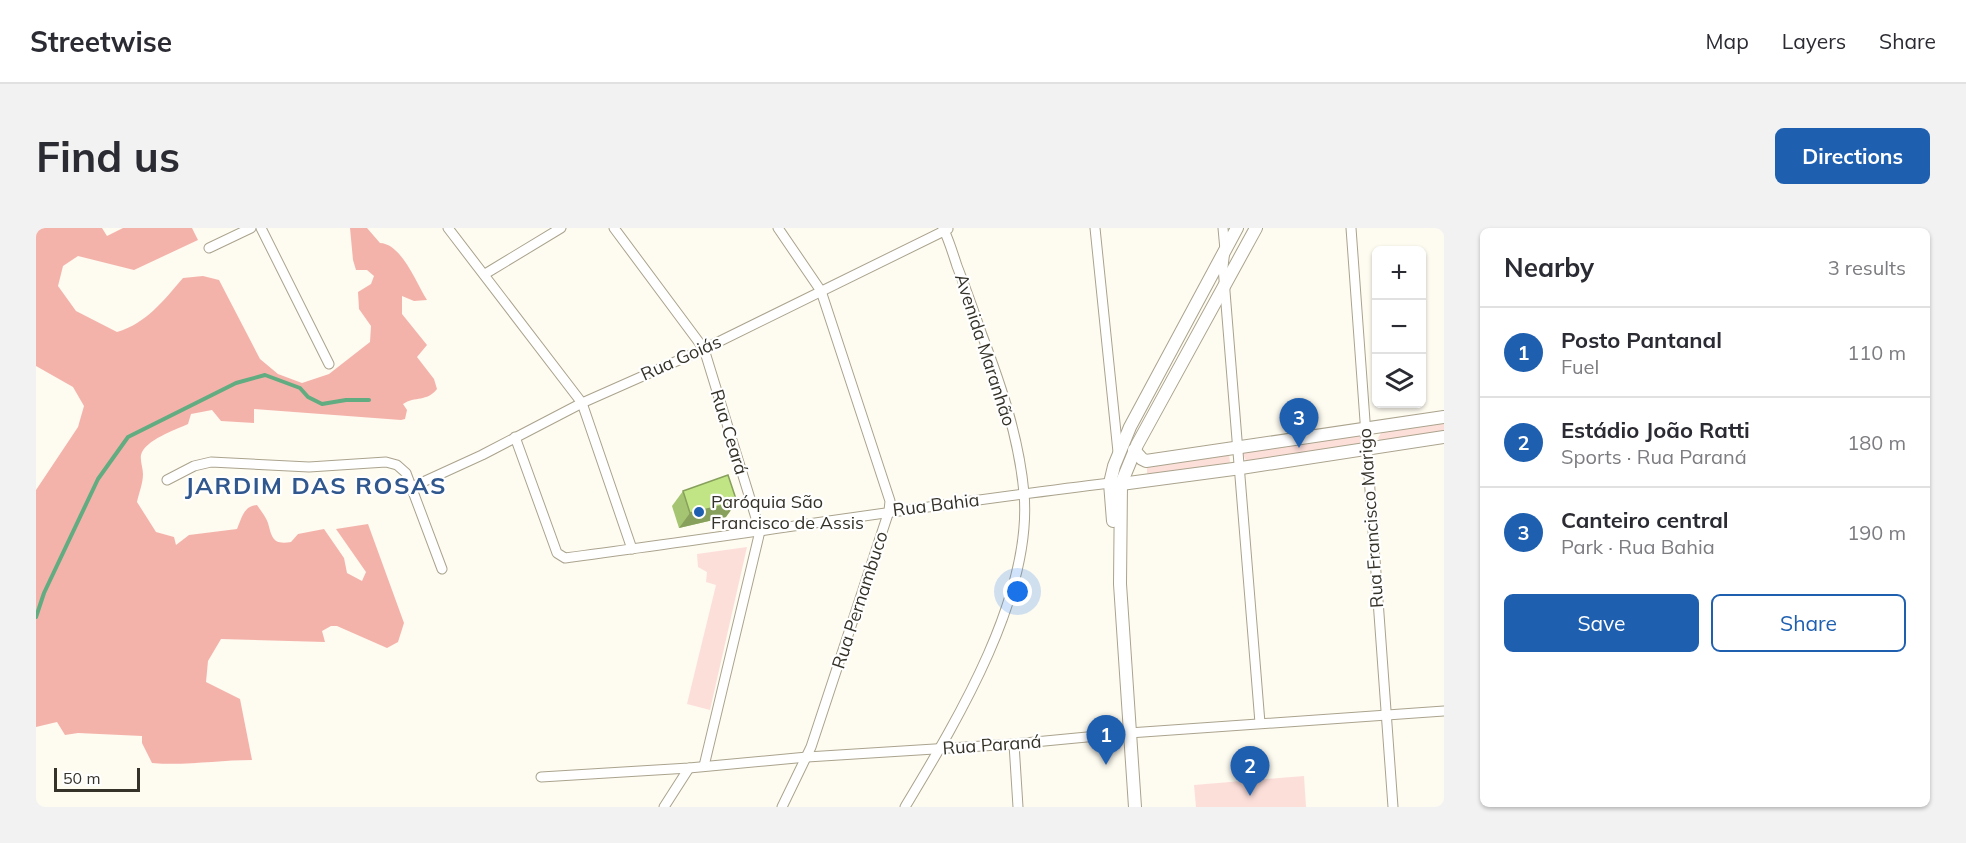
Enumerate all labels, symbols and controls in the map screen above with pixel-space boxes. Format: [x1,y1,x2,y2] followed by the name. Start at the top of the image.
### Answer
[30,24,172,59] text: Streetwise
[1706,28,1749,54] text: Map
[1782,28,1846,54] text: Layers
[1879,28,1936,54] text: Share
[1775,128,1930,184] button: Directions
[36,130,180,183] text: Find us
[1372,246,1426,408] map controls
[1372,246,1426,300] button: +
[1504,251,1594,284] text: Nearby
[1828,255,1906,280] text: 3 results
[950,271,1021,429] street label: Avenida Maranhão
[1372,300,1426,354] button: −
[1561,326,1722,354] text: Posto Pantanal
[637,330,725,385] street label: Rua Goiás
[1518,340,1530,365] text: 1
[1847,340,1906,365] text: 110 m
[1372,354,1426,408] button: layers
[1561,354,1599,379] text: Fuel
[706,386,753,477] street label: Rua Ceará
[1280,398,1318,448] pin: 3
[1561,416,1750,444] text: Estádio João Ratti
[1353,427,1388,609] street label: Rua Francisco Marigo
[1518,430,1530,455] text: 2
[1847,430,1906,455] text: 180 m
[1561,444,1747,469] text: Sports · Rua Paraná
[185,470,447,500] district label: JARDIM DAS ROSAS
[891,488,981,521] street label: Rua Bahia
[711,490,864,534] place label: Paróquia São Francisco de Assis
[692,505,706,519] marker: Paróquia São Francisco de Assis
[1561,506,1729,534] text: Canteiro central
[1518,520,1530,545] text: 3
[1847,520,1906,545] text: 190 m
[826,528,893,672] street label: Rua Pernambuco
[1561,534,1715,559] text: Park · Rua Bahia
[1003,577,1032,606] your location
[1504,594,1699,652] button: Save
[1711,594,1906,652] button: Share
[1086,716,1126,765] pin: 1
[942,730,1042,759] street label: Rua Paraná
[1230,746,1270,796] pin: 2
[54,765,140,792] scale bar
[63,768,100,788] text: 50 m

